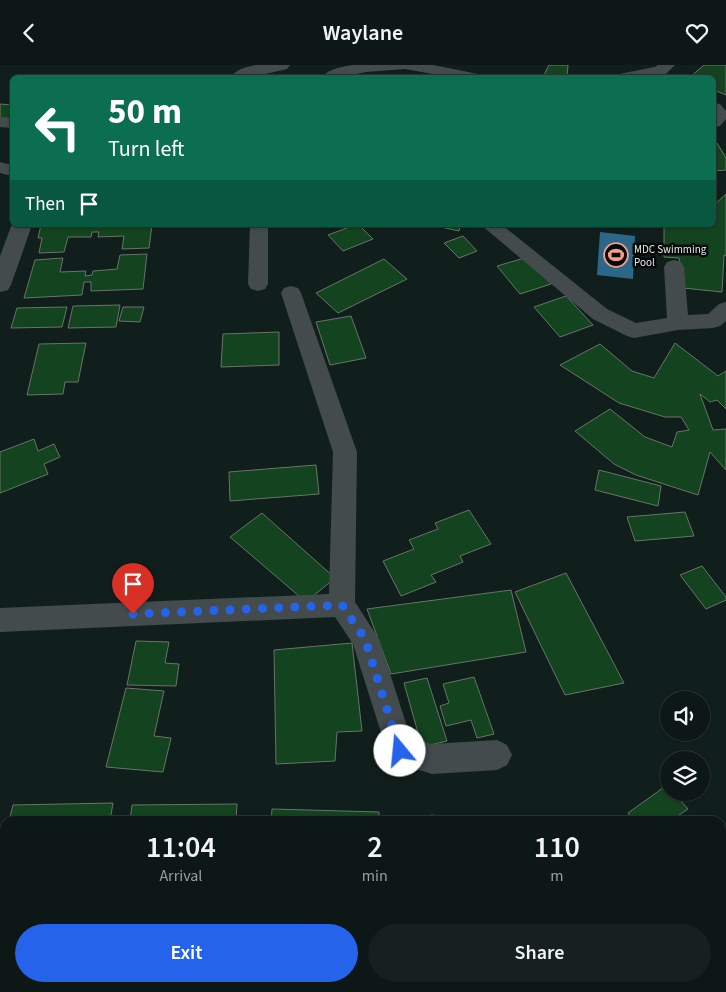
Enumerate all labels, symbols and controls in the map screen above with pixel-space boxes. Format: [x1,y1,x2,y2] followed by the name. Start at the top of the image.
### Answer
[323,17,403,49] text: Waylane
[15,19,43,47] icon: back
[683,19,711,47] icon: heart
[108,87,182,137] text: 50 m
[25,95,90,160] icon: left
[108,133,184,165] text: Turn left
[75,190,103,218] icon: arrive
[25,191,65,218] text: Then
[603,242,629,268] sports icon: MDC Swimming Pool
[634,242,707,270] place label: MDC Swimming Pool
[112,563,154,614] pin
[119,570,147,598] icon: arrive
[660,691,710,801] map controls
[660,691,710,741] button: sound
[373,724,425,776] position arrow
[660,751,710,801] button: layers
[146,826,216,869] text: 11:04
[367,826,383,869] text: 2
[534,826,580,869] text: 110
[159,865,202,887] text: Arrival
[362,865,388,887] text: min
[550,865,564,887] text: m
[15,924,358,982] button: Exit
[368,924,711,982] button: Share

